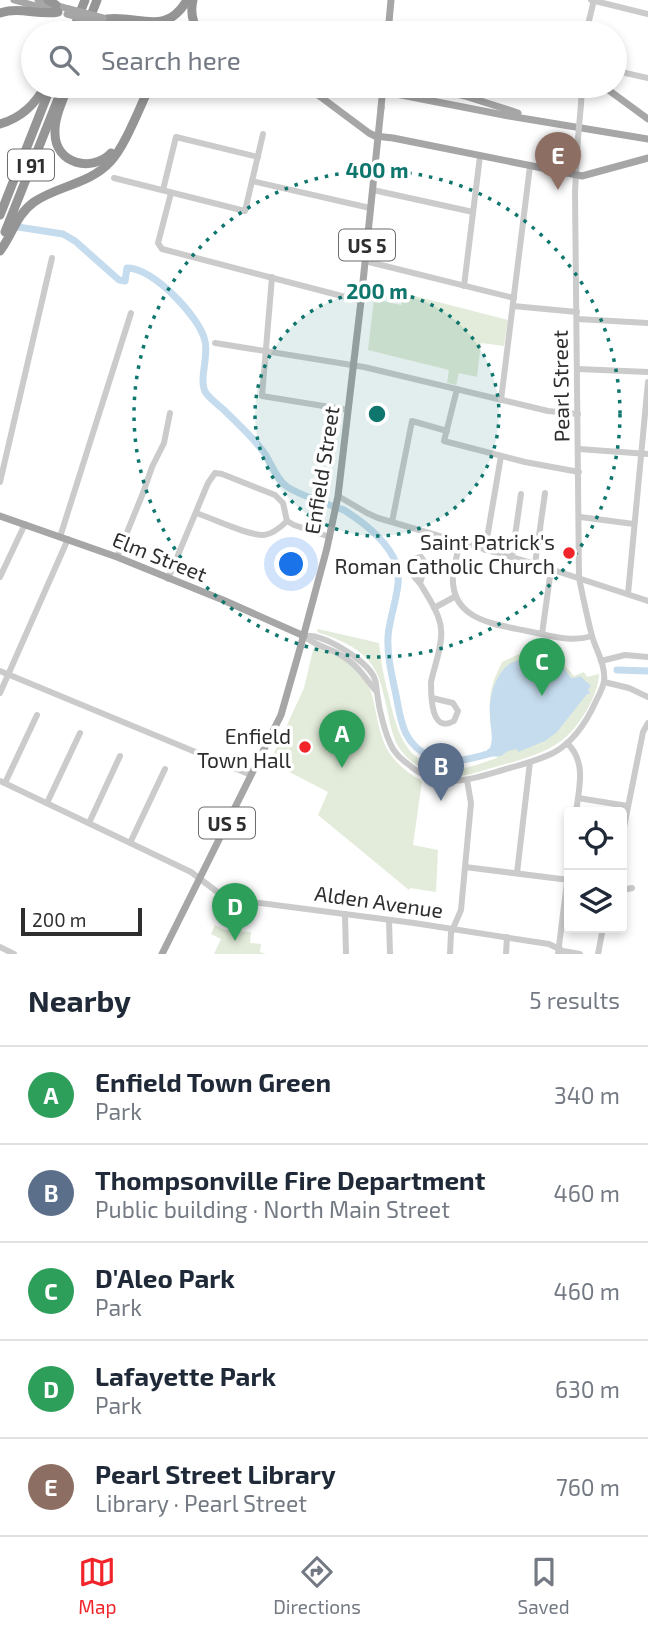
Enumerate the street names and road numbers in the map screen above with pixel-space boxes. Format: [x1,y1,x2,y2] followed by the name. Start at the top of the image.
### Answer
[8,150,54,181] road number: I 91
[339,230,395,260] road number: US 5
[547,330,573,442] street label: Pearl Street
[299,404,343,536] street label: Enfield Street
[109,526,211,586] street label: Elm Street
[199,808,255,838] road number: US 5
[313,880,445,922] street label: Alden Avenue

